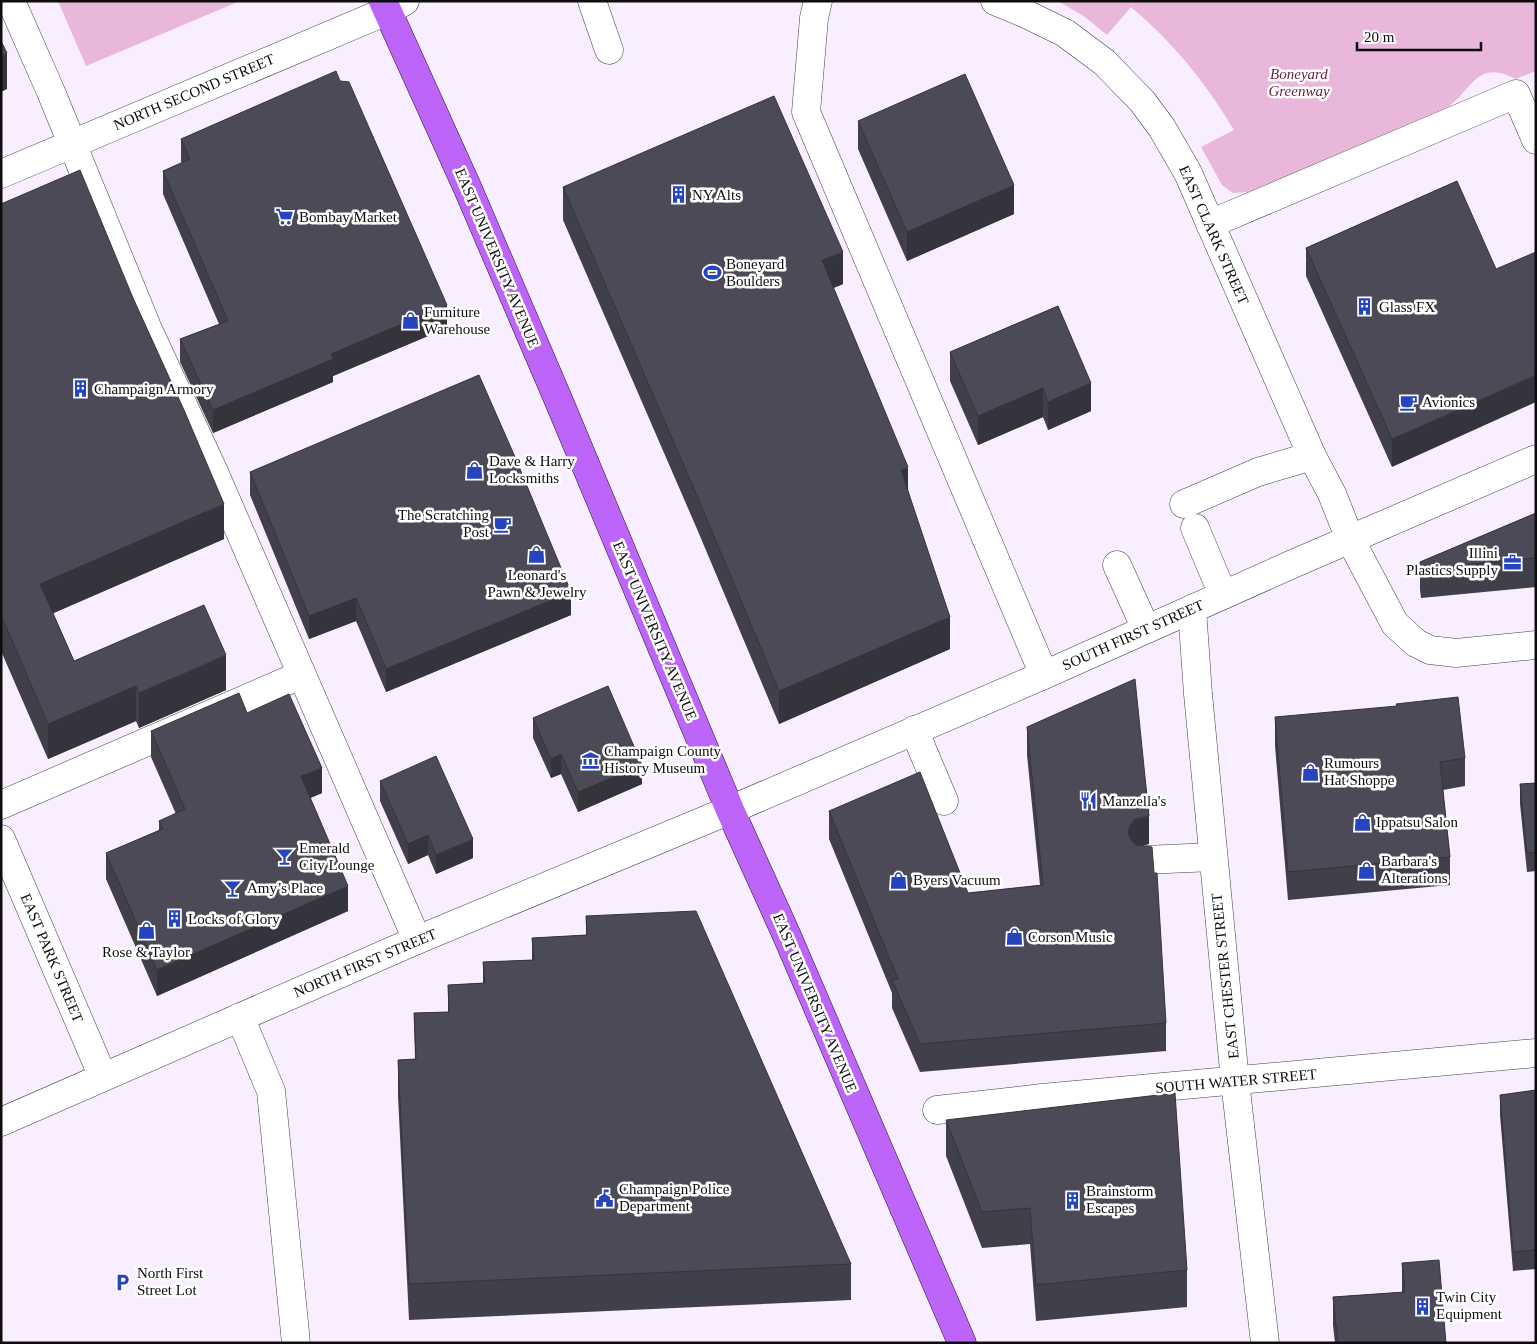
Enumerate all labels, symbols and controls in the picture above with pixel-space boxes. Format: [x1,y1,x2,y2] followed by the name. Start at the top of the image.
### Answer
[1357,20,1481,52] scale bar
[1364,29,1395,45] text: 20 m
[111,51,277,133] street label: NORTH SECOND STREET
[1268,66,1330,99] park label: Boneyard Greenway
[1176,163,1252,307] street label: EAST CLARK STREET
[452,166,542,350] street label: EAST UNIVERSITY AVENUE
[668,185,688,205] building icon: NY Alts
[692,187,741,203] place label: NY Alts
[275,207,295,227] supermarket icon: Bombay Market
[299,209,398,225] place label: Bombay Market
[726,256,785,289] place label: Boneyard Boulders
[702,263,722,283] sports icon: Boneyard Boulders
[1355,297,1375,317] building icon: Glass FX
[1379,299,1435,315] place label: Glass FX
[424,304,491,337] place label: Furniture Warehouse
[400,311,420,331] shop icon: Furniture Warehouse
[70,379,90,399] building icon: Champaign Armory
[94,381,214,397] place label: Champaign Armory
[1398,392,1418,412] cafe icon: Avionics
[1422,394,1475,410] place label: Avionics
[489,453,575,486] place label: Dave & Harry Locksmiths
[465,460,485,480] shop icon: Dave & Harry Locksmiths
[398,507,490,540] place label: The Scratching Post
[493,514,513,534] cafe icon: The Scratching Post
[610,539,700,723] street label: EAST UNIVERSITY AVENUE
[527,544,547,564] shop icon: Leonard's Pawn & Jewelry
[1406,545,1498,578] place label: Illini Plastics Supply
[1502,552,1522,572] office icon: Illini Plastics Supply
[487,567,587,600] place label: Leonard's Pawn & Jewelry
[1060,597,1206,673] street label: SOUTH FIRST STREET
[604,743,722,776] place label: Champaign County History Museum
[580,750,600,770] museum icon: Champaign County History Museum
[1324,755,1395,788] place label: Rumours Hat Shoppe
[1300,762,1320,782] shop icon: Rumours Hat Shoppe
[1078,791,1098,811] restaurant icon: Manzella's
[1102,793,1167,809] place label: Manzella's
[1352,812,1372,832] shop icon: Ippatsu Salon
[1376,814,1459,830] place label: Ippatsu Salon
[299,840,375,873] place label: Emerald City Lounge
[275,847,295,867] bar icon: Emerald City Lounge
[1381,853,1448,886] place label: Barbara's Alterations
[1357,860,1377,880] shop icon: Barbara's Alterations
[889,870,909,890] shop icon: Byers Vacuum
[913,872,1001,888] place label: Byers Vacuum
[223,878,243,898] bar icon: Amy’s Place
[247,880,324,896] place label: Amy’s Place
[18,891,86,1025] street label: EAST PARK STREET
[1208,892,1242,1060] street label: EAST CHESTER STREET
[164,909,184,929] building icon: Locks of Glory
[188,911,280,927] place label: Locks of Glory
[770,911,860,1095] street label: EAST UNIVERSITY AVENUE
[136,921,156,941] shop icon: Rose & Taylor
[291,926,439,1000] street label: NORTH FIRST STREET
[1004,927,1024,947] shop icon: Corson Music
[1028,929,1113,945] place label: Corson Music
[102,944,190,960] place label: Rose & Taylor
[1154,1066,1318,1096] street label: SOUTH WATER STREET
[619,1181,730,1214] place label: Champaign Police Department
[1086,1183,1154,1216] place label: Brainstorm Escapes
[595,1188,615,1208] public building icon: Champaign Police Department
[1062,1190,1082,1210] building icon: Brainstorm Escapes
[137,1265,204,1298] place label: North First Street Lot
[113,1272,133,1292] parking icon: North First Street Lot
[1436,1289,1503,1322] place label: Twin City Equipment
[1412,1296,1432,1316] building icon: Twin City Equipment

